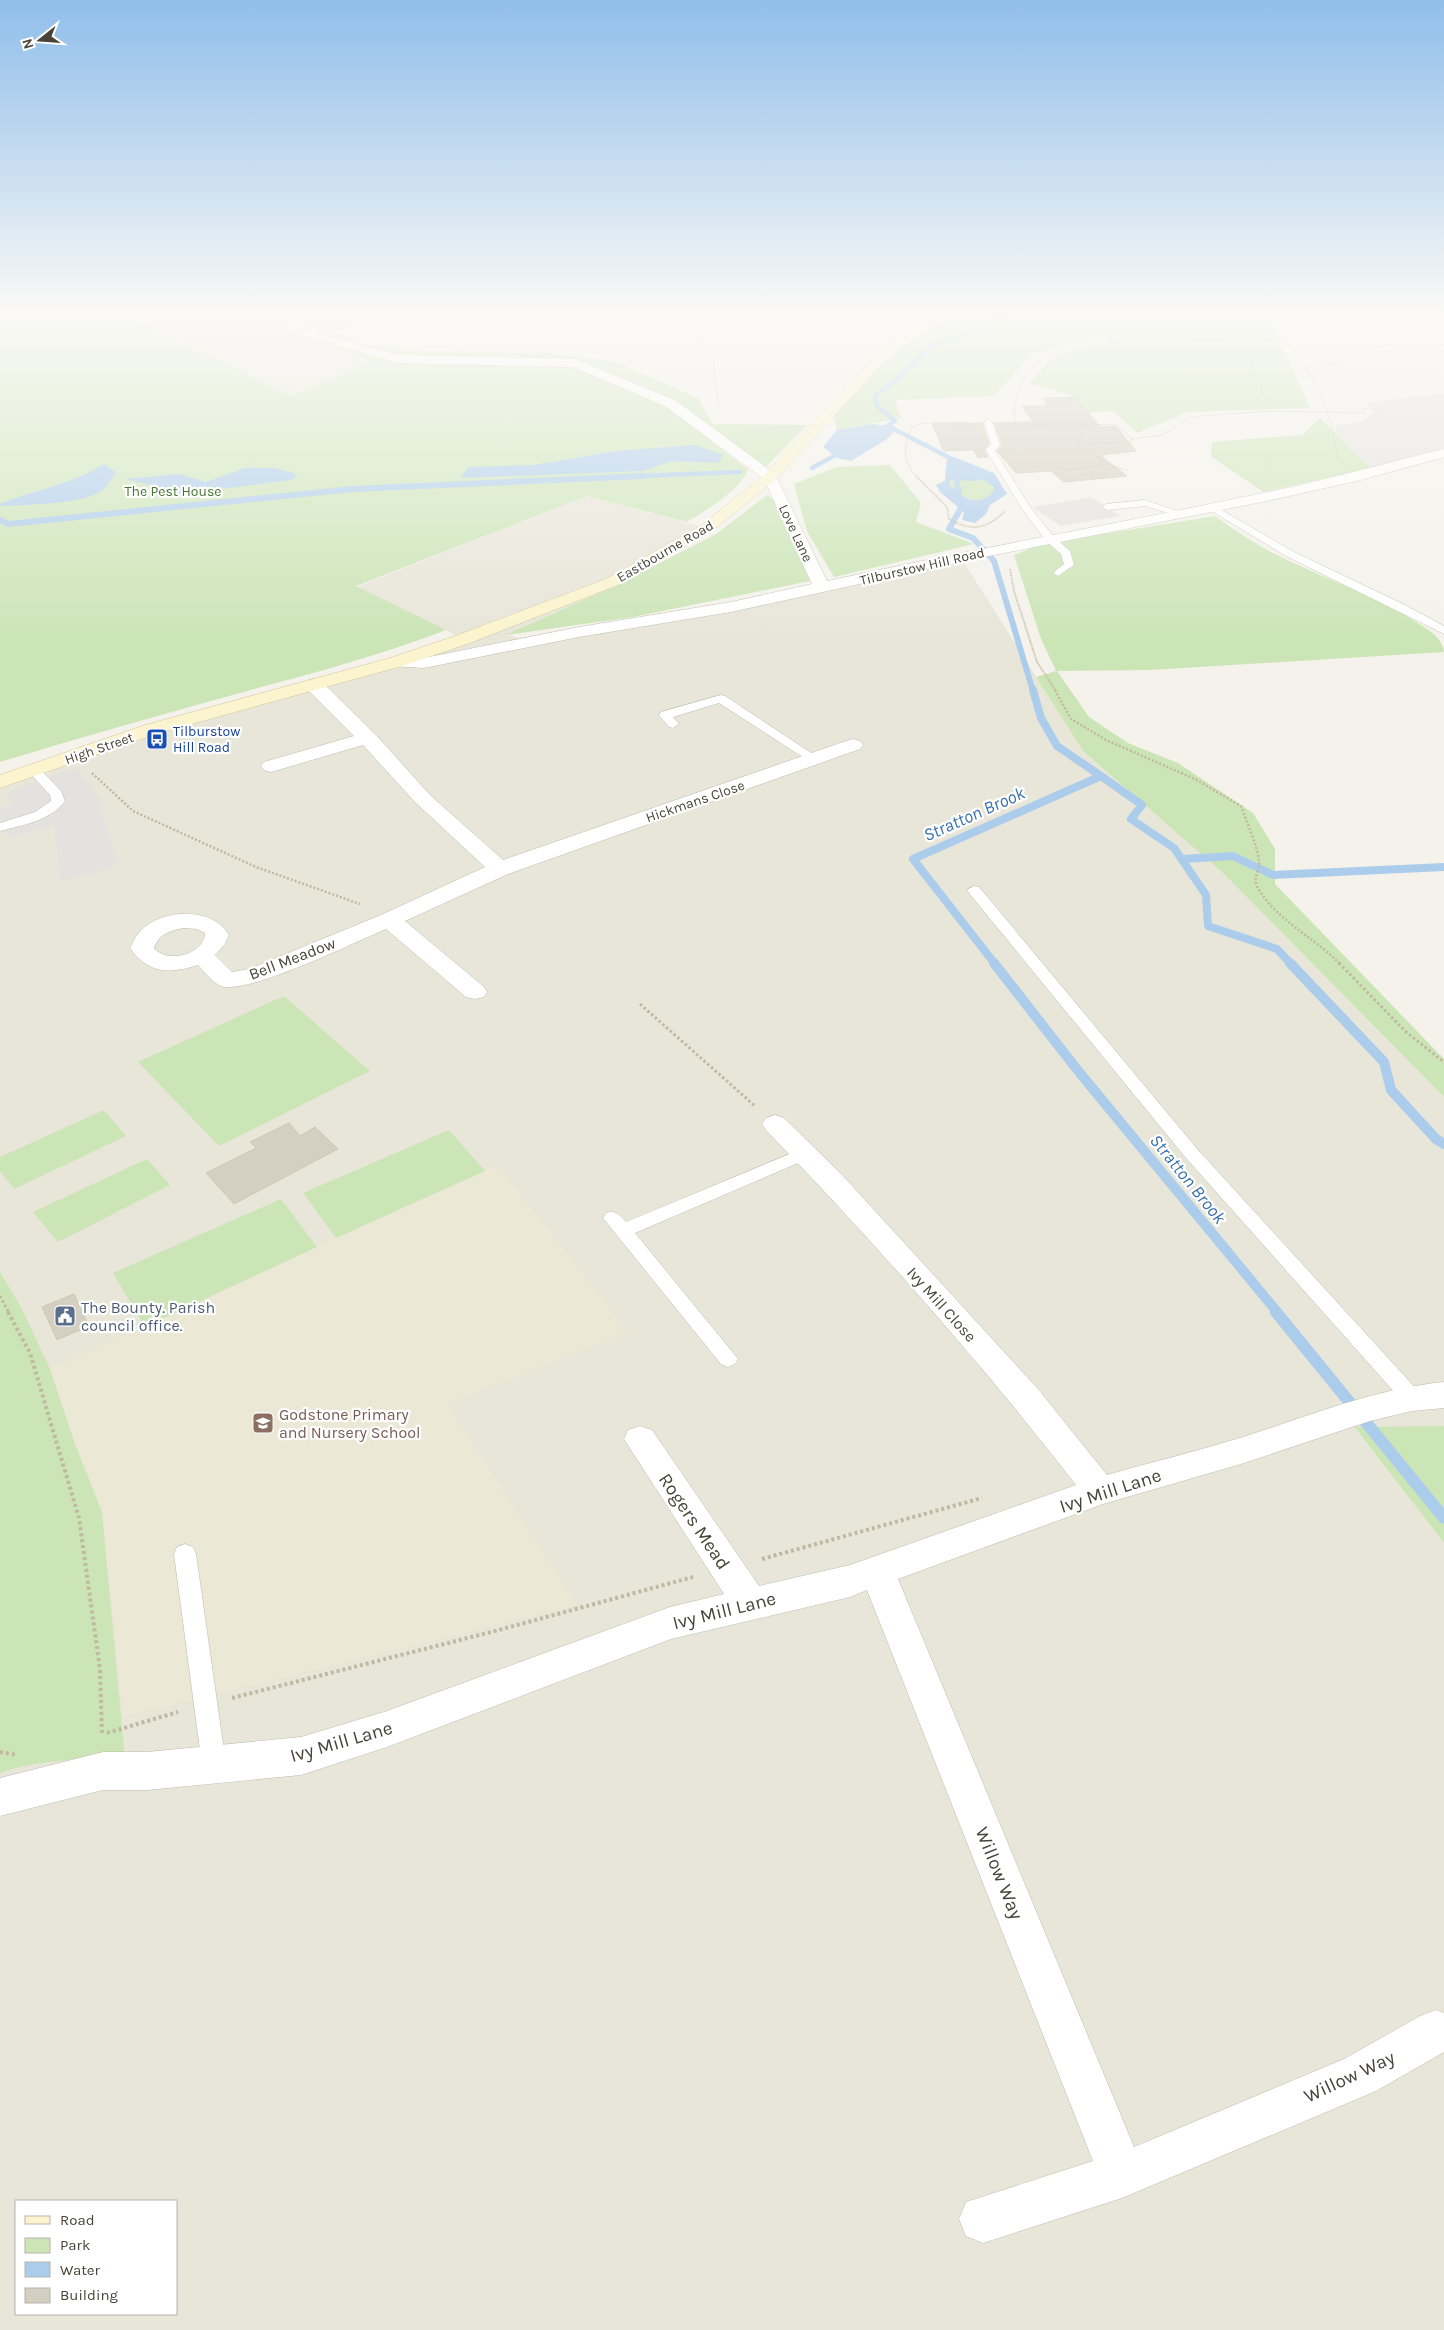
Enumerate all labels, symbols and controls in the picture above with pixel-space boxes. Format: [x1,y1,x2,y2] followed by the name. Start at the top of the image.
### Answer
[15,15,65,65] north arrow
[18,36,38,51] text: N
[125,483,221,500] park label: The Pest House
[775,502,816,565] street label: Love Lane
[614,517,717,586] street label: Eastbourne Road
[858,544,986,589] street label: Tilburstow Hill Road
[173,723,240,756] place label: Tilburstow Hill Road
[145,727,169,751] bus stop icon: Tilburstow Hill Road
[63,729,136,768] street label: High Street
[644,777,747,826] street label: Hickmans Close
[920,781,1029,846] water label: Stratton Brook
[246,933,339,984] street label: Bell Meadow
[1145,1130,1231,1229] water label: Stratton Brook
[903,1263,980,1346] street label: Ivy Mill Close
[81,1298,215,1335] place label: The Bounty. Parish council office.
[53,1304,77,1328] public building icon: The Bounty. Parish council office.
[279,1405,420,1442] place label: Godstone Primary and Nursery School
[251,1411,275,1435] school or university icon: Godstone Primary and Nursery School
[1057,1464,1164,1518] street label: Ivy Mill Lane
[654,1469,734,1574] street label: Rogers Mead
[670,1588,778,1634] street label: Ivy Mill Lane
[287,1717,395,1767] street label: Ivy Mill Lane
[971,1824,1028,1923] street label: Willow Way
[1301,2046,1398,2108] street label: Willow Way
[15,2200,178,2315] legend
[60,2211,95,2229] text: Road
[60,2236,90,2254] text: Park
[60,2261,101,2279] text: Water
[60,2286,118,2304] text: Building

